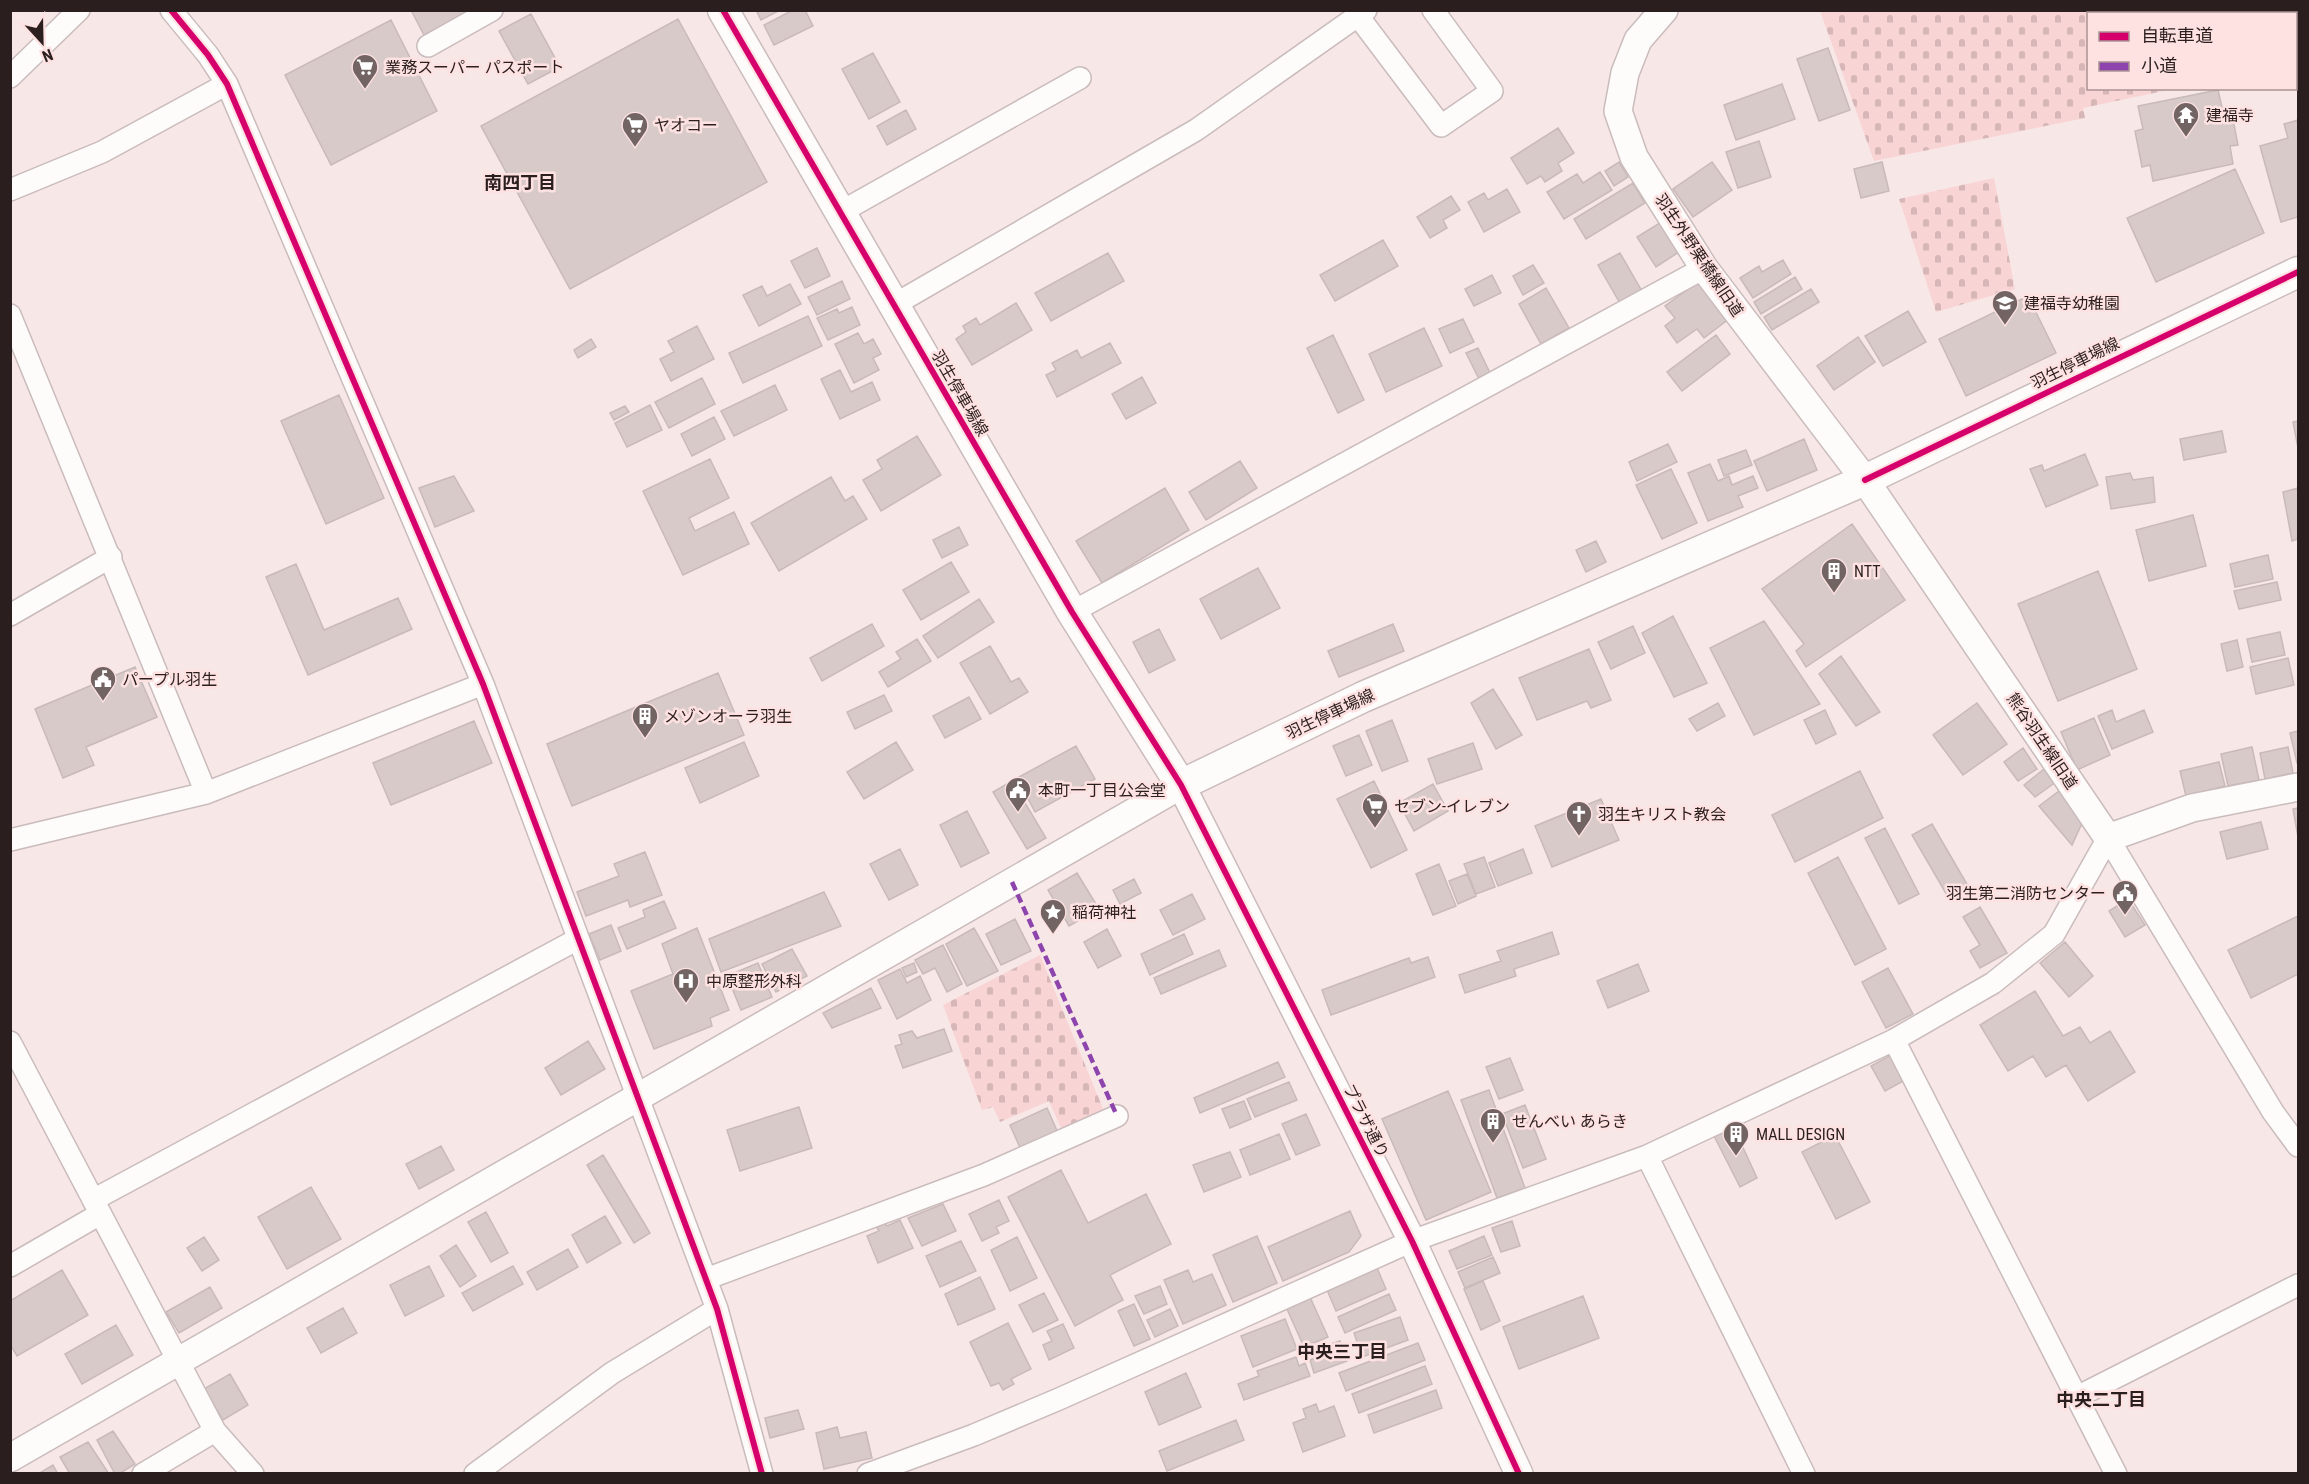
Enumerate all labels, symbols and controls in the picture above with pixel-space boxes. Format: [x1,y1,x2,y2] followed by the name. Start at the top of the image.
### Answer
[12,12,72,72] north arrow
[2087,12,2297,90] legend
[2141,25,2213,46] text: 自転車道
[39,45,56,66] text: N
[350,52,380,90] supermarket icon: 業務スーパー パスポート
[2141,55,2177,76] text: 小道
[385,58,565,77] place label: 業務スーパー パスポート
[2171,100,2201,138] temple icon: 建福寺
[2206,106,2254,125] place label: 建福寺
[620,110,650,148] supermarket icon: ヤオコー
[654,116,718,135] place label: ヤオコー
[484,172,556,193] district label: 南四丁目
[1651,190,1747,320] street label: 羽生外野栗橋線旧道
[1990,288,2020,326] school or university icon: 建福寺幼稚園
[2024,294,2120,313] place label: 建福寺幼稚園
[2028,333,2122,393] street label: 羽生停車場線
[928,347,992,439] street label: 羽生停車場線
[1819,556,1849,594] building icon: NTT
[1854,562,1880,581] place label: NTT
[88,664,118,702] public building icon: パープル羽生
[122,670,217,689] place label: パープル羽生
[1282,685,1378,743] street label: 羽生停車場線
[2003,689,2081,793] street label: 熊谷羽生線旧道
[630,701,660,739] building icon: メゾンオーラ羽生
[664,707,792,726] place label: メゾンオーラ羽生
[1003,775,1033,813] public building icon: 本町一丁目公会堂
[1038,781,1166,800] place label: 本町一丁目公会堂
[1360,791,1390,829] supermarket icon: セブン-イレブン
[1394,797,1510,816] place label: セブン-イレブン
[1564,799,1594,837] church icon: 羽生キリスト教会
[1598,805,1726,824] place label: 羽生キリスト教会
[2110,878,2140,916] public building icon: 羽生第二消防センター
[1946,884,2106,903] place label: 羽生第二消防センター
[1038,897,1068,935] place icon: 稲荷神社
[1072,903,1136,922] place label: 稲荷神社
[671,966,701,1004] hospital icon: 中原整形外科
[706,972,802,991] place label: 中原整形外科
[1339,1081,1393,1161] street label: プラザ通り
[1478,1106,1508,1144] building icon: せんべい あらき
[1512,1112,1628,1131] place label: せんべい あらき
[1721,1119,1751,1157] building icon: MALL DESIGN
[1756,1125,1845,1144] place label: MALL DESIGN
[1297,1341,1387,1362] district label: 中央三丁目
[2056,1389,2146,1410] district label: 中央二丁目

